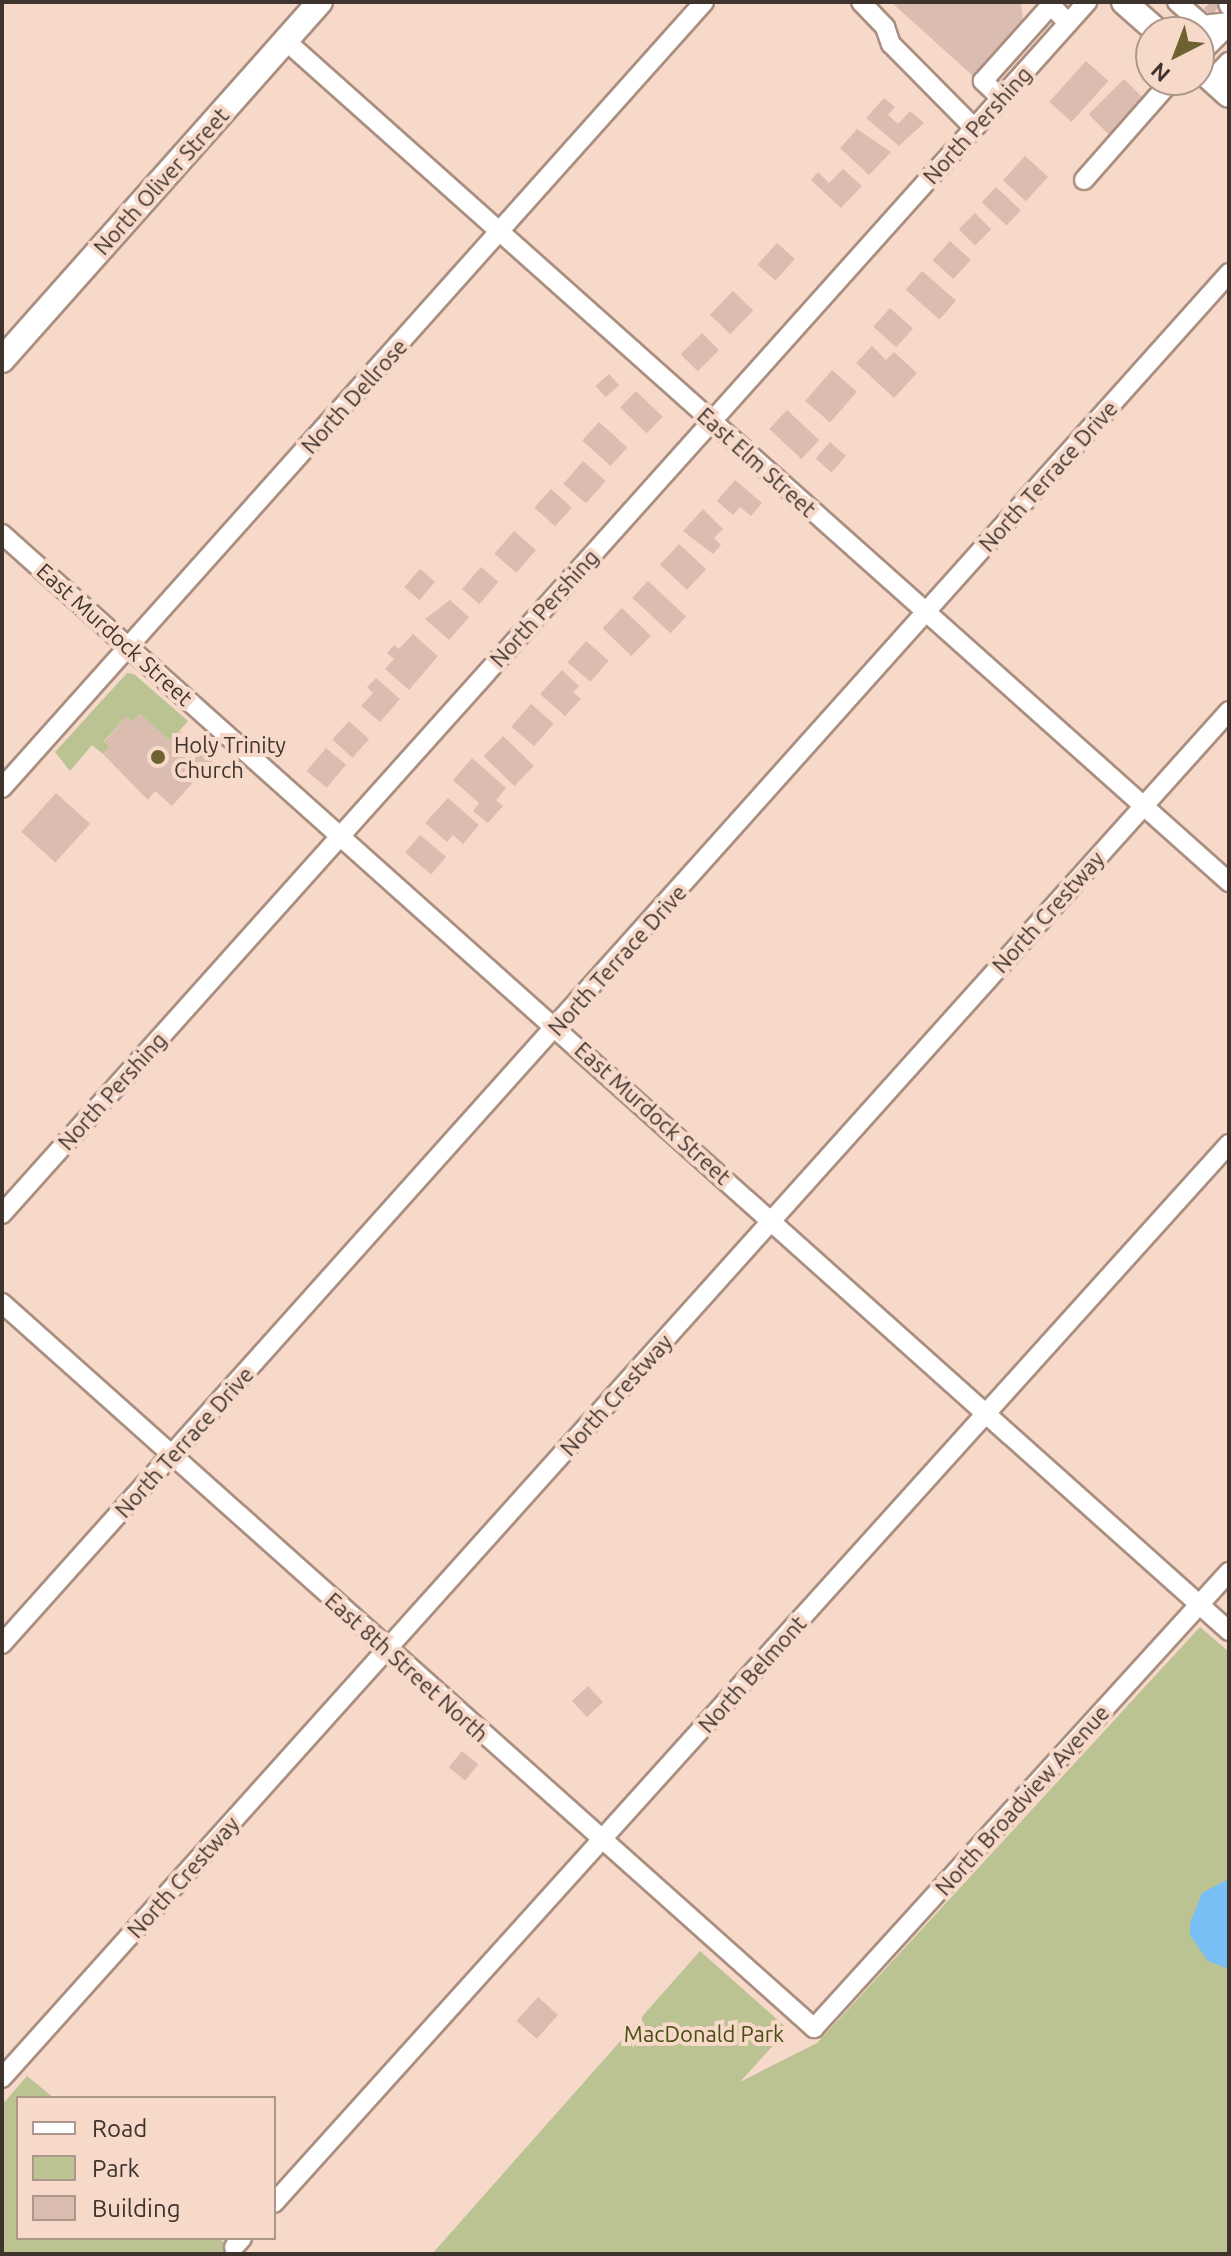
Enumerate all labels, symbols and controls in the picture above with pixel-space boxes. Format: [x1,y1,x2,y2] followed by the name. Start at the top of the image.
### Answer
[1135,16,1215,96] north arrow
[1145,58,1174,88] text: N
[917,61,1037,189] street label: North Pershing
[88,102,234,260] street label: North Oliver Street
[296,333,412,459] street label: North Dellrose
[973,395,1123,557] street label: North Terrace Drive
[692,402,822,522] street label: East Elm Street
[484,544,604,672] street label: North Pershing
[32,557,198,711] street label: East Murdock Street
[174,731,286,782] place label: Holy Trinity Church
[149,748,167,766] marker: Holy Trinity Church
[987,846,1109,978] street label: North Crestway
[542,879,692,1041] street label: North Terrace Drive
[52,1027,172,1155] street label: North Pershing
[570,1036,736,1190] street label: East Murdock Street
[555,1329,677,1461] street label: North Crestway
[109,1361,259,1523] street label: North Terrace Drive
[320,1587,494,1747] street label: East 8th Street North
[693,1610,811,1738] street label: North Belmont
[930,1699,1114,1901] street label: North Broadview Avenue
[122,1811,244,1943] street label: North Crestway
[624,2021,784,2047] park label: MacDonald Park
[16,2096,276,2240] legend
[92,2115,147,2142] text: Road
[92,2155,140,2182] text: Park
[92,2195,180,2222] text: Building

